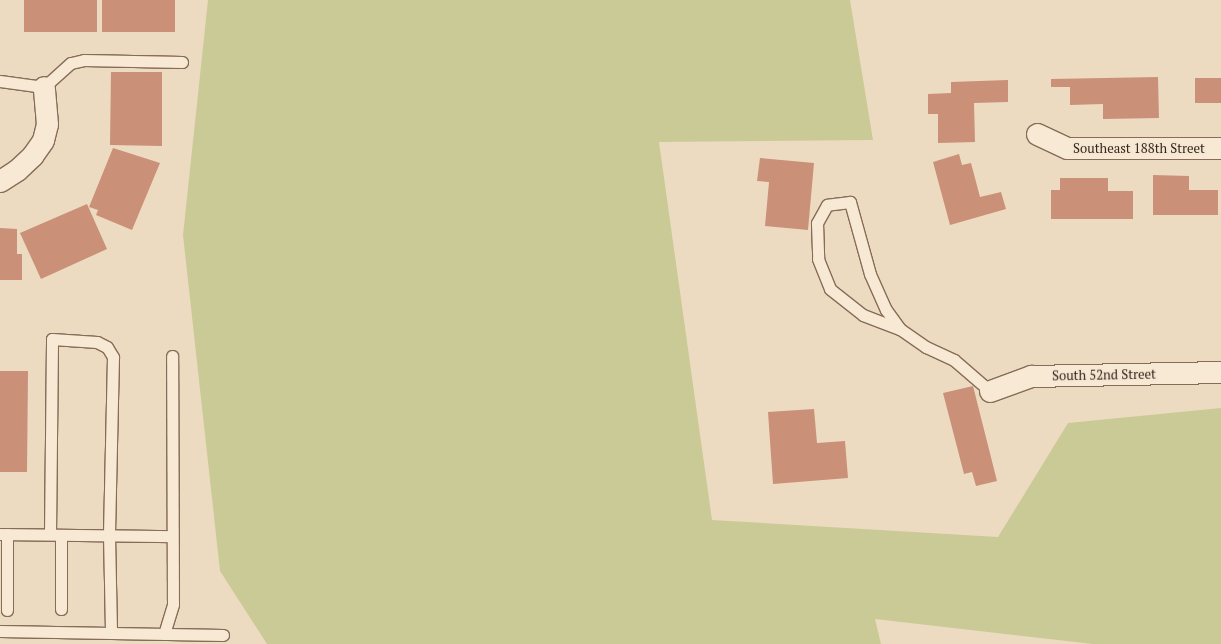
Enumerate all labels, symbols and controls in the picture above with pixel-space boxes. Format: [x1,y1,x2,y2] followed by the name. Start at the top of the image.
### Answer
[1073,140,1205,156] street label: Southeast 188th Street
[1052,366,1156,384] street label: South 52nd Street

